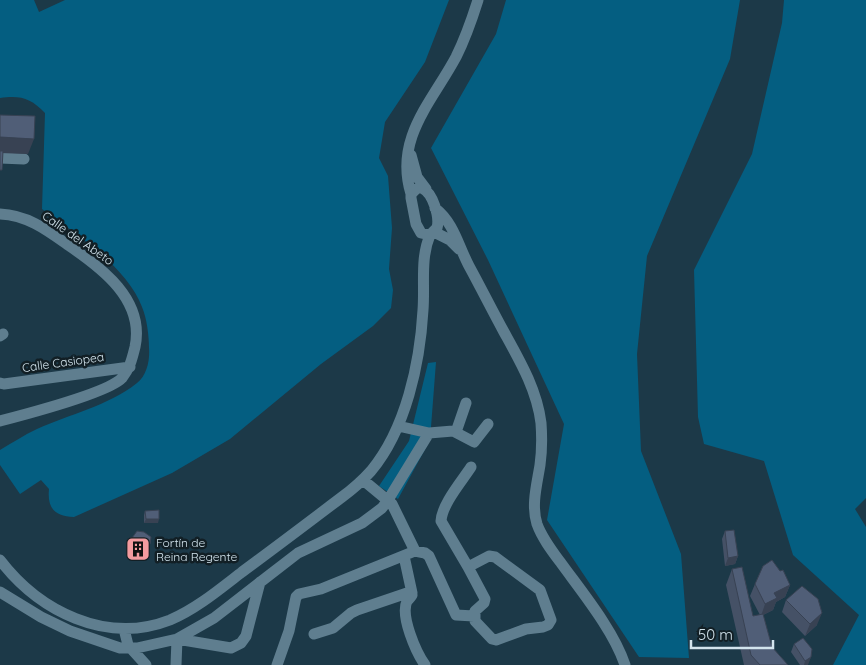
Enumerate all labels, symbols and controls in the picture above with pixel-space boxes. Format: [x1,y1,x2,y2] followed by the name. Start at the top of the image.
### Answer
[39,208,117,268] street label: Calle del Abeto
[21,349,105,375] street label: Calle Casiopea
[156,535,237,564] place label: Fortín de Reina Regente
[125,536,151,562] building icon: Fortín de Reina Regente
[691,618,774,650] scale bar
[698,625,733,644] text: 50 m

